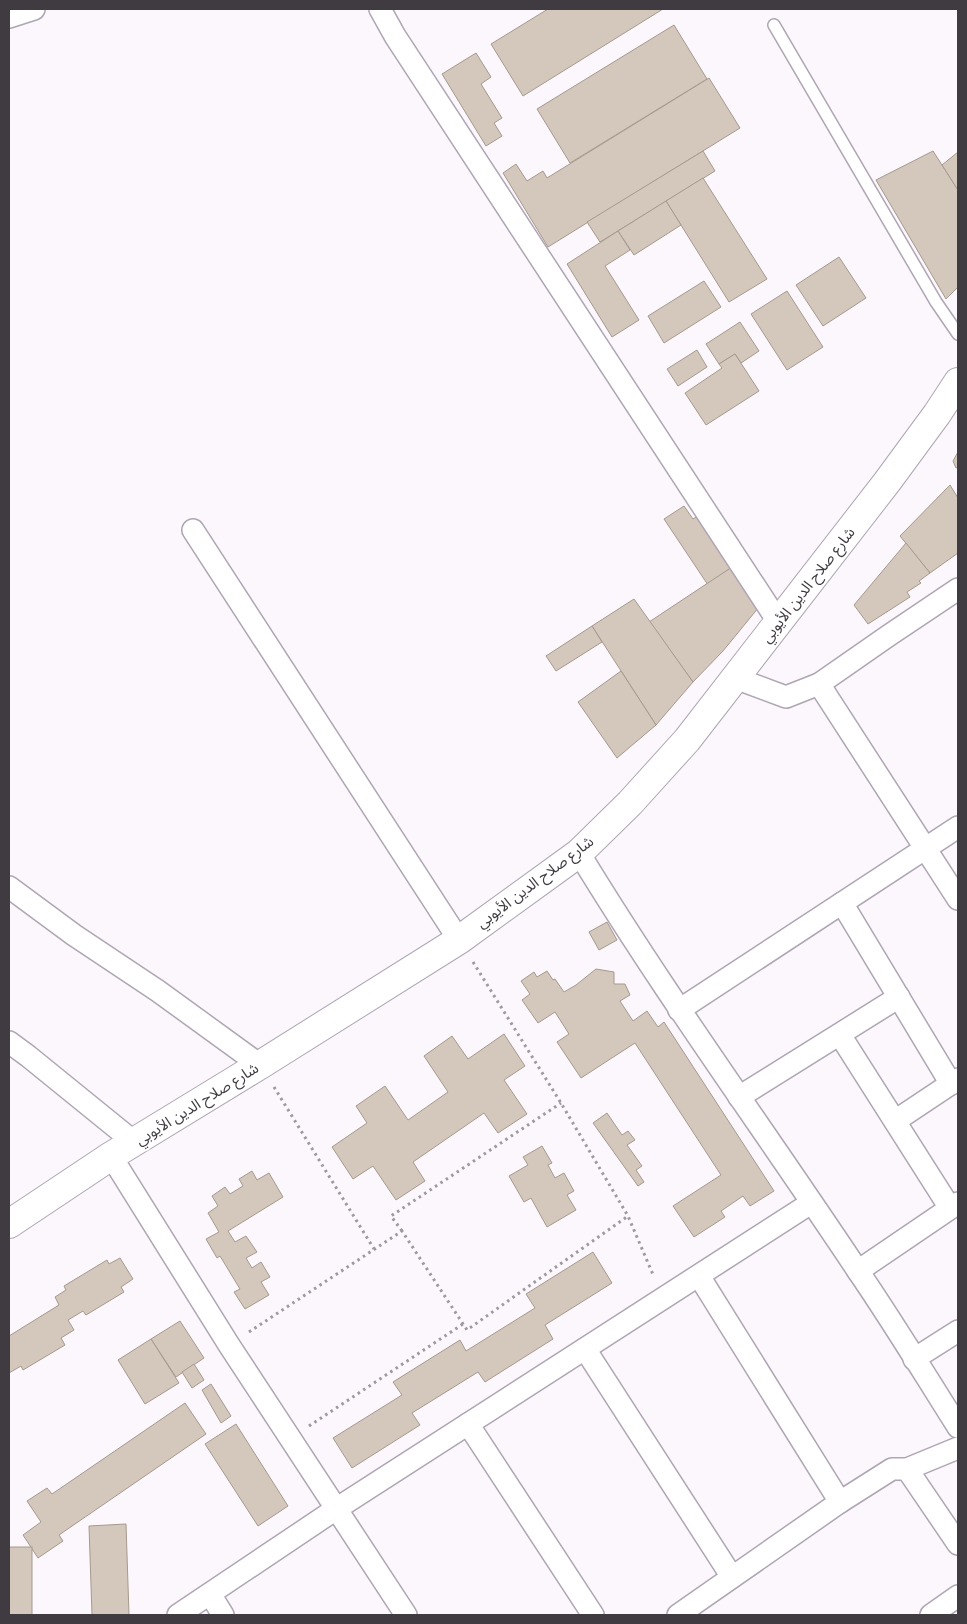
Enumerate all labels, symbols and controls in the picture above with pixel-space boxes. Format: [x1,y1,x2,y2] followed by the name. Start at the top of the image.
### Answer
[757,523,861,648] street label: شارع صلاح الدين الأيوبي
[473,832,599,934] street label: شارع صلاح الدين الأيوبي
[132,1059,264,1152] street label: شارع صلاح الدين الأيوبي

